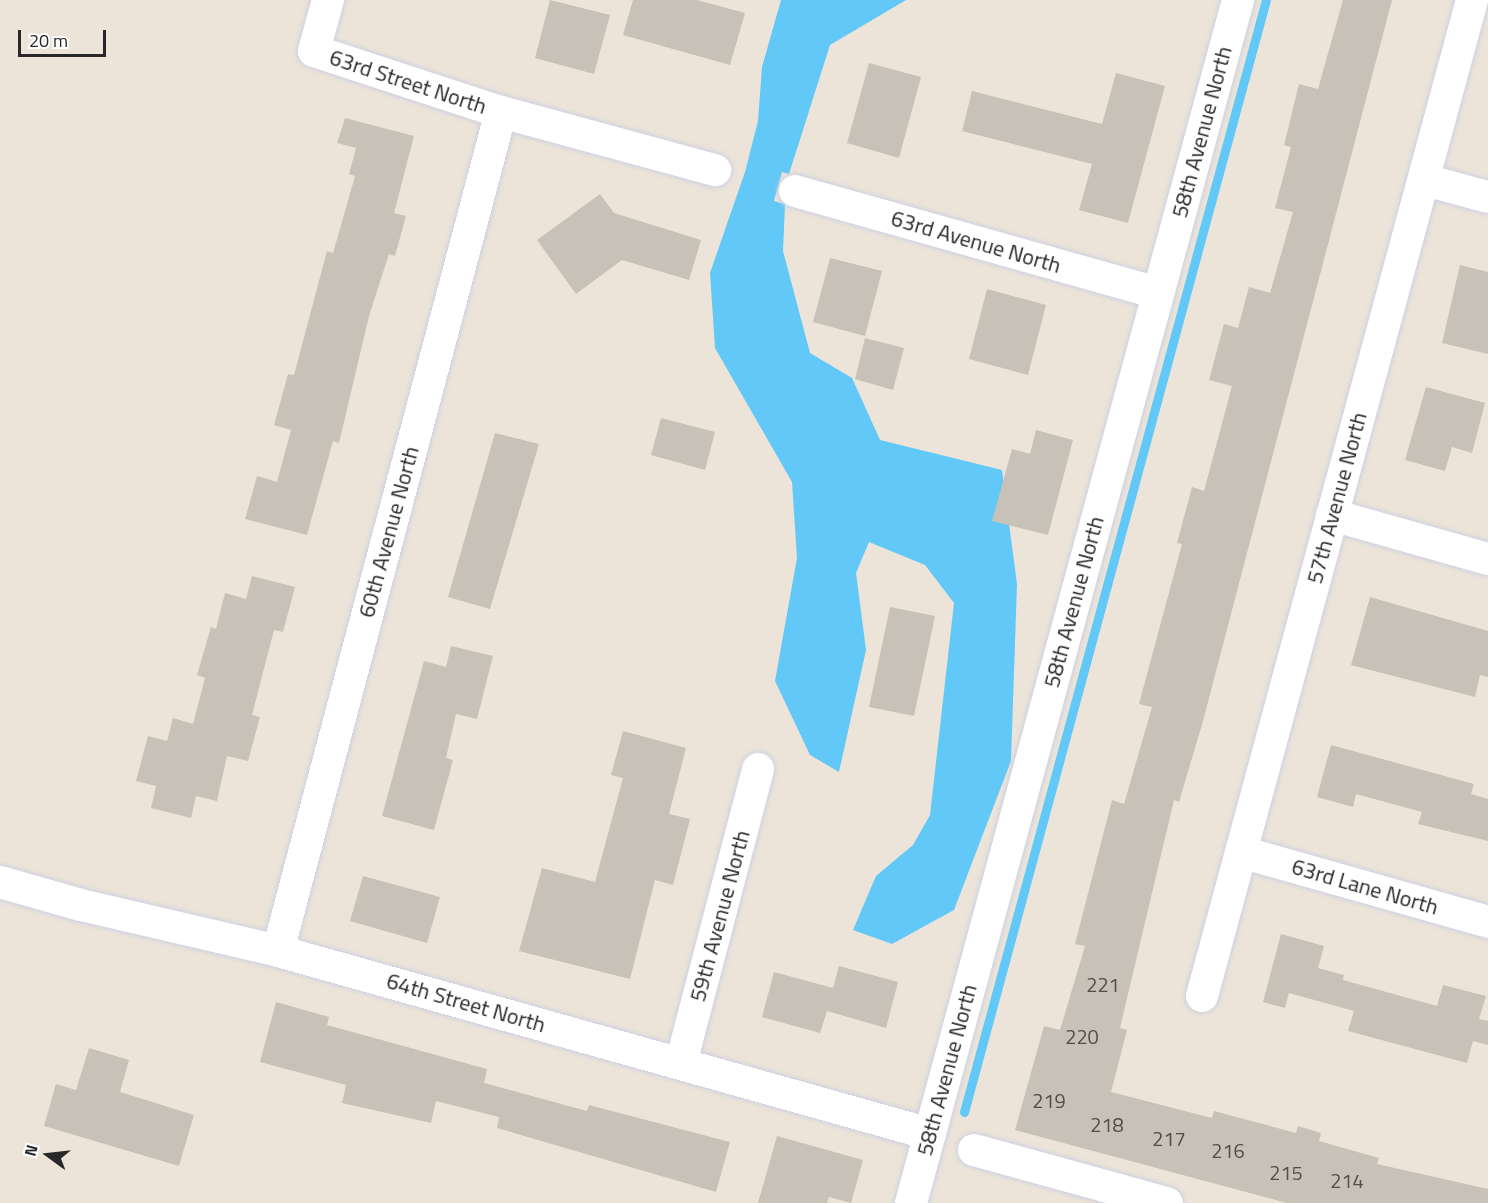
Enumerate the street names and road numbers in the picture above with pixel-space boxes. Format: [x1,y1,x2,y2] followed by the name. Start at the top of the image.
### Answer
[1166,43,1238,221] street label: 58th Avenue North
[326,44,490,120] street label: 63rd Street North
[888,205,1064,279] street label: 63rd Avenue North
[1301,409,1373,587] street label: 57th Avenue North
[353,443,425,621] street label: 60th Avenue North
[1038,513,1110,691] street label: 58th Avenue North
[684,827,756,1005] street label: 59th Avenue North
[1289,853,1441,921] street label: 63rd Lane North
[383,968,549,1038] street label: 64th Street North
[911,981,983,1159] street label: 58th Avenue North

